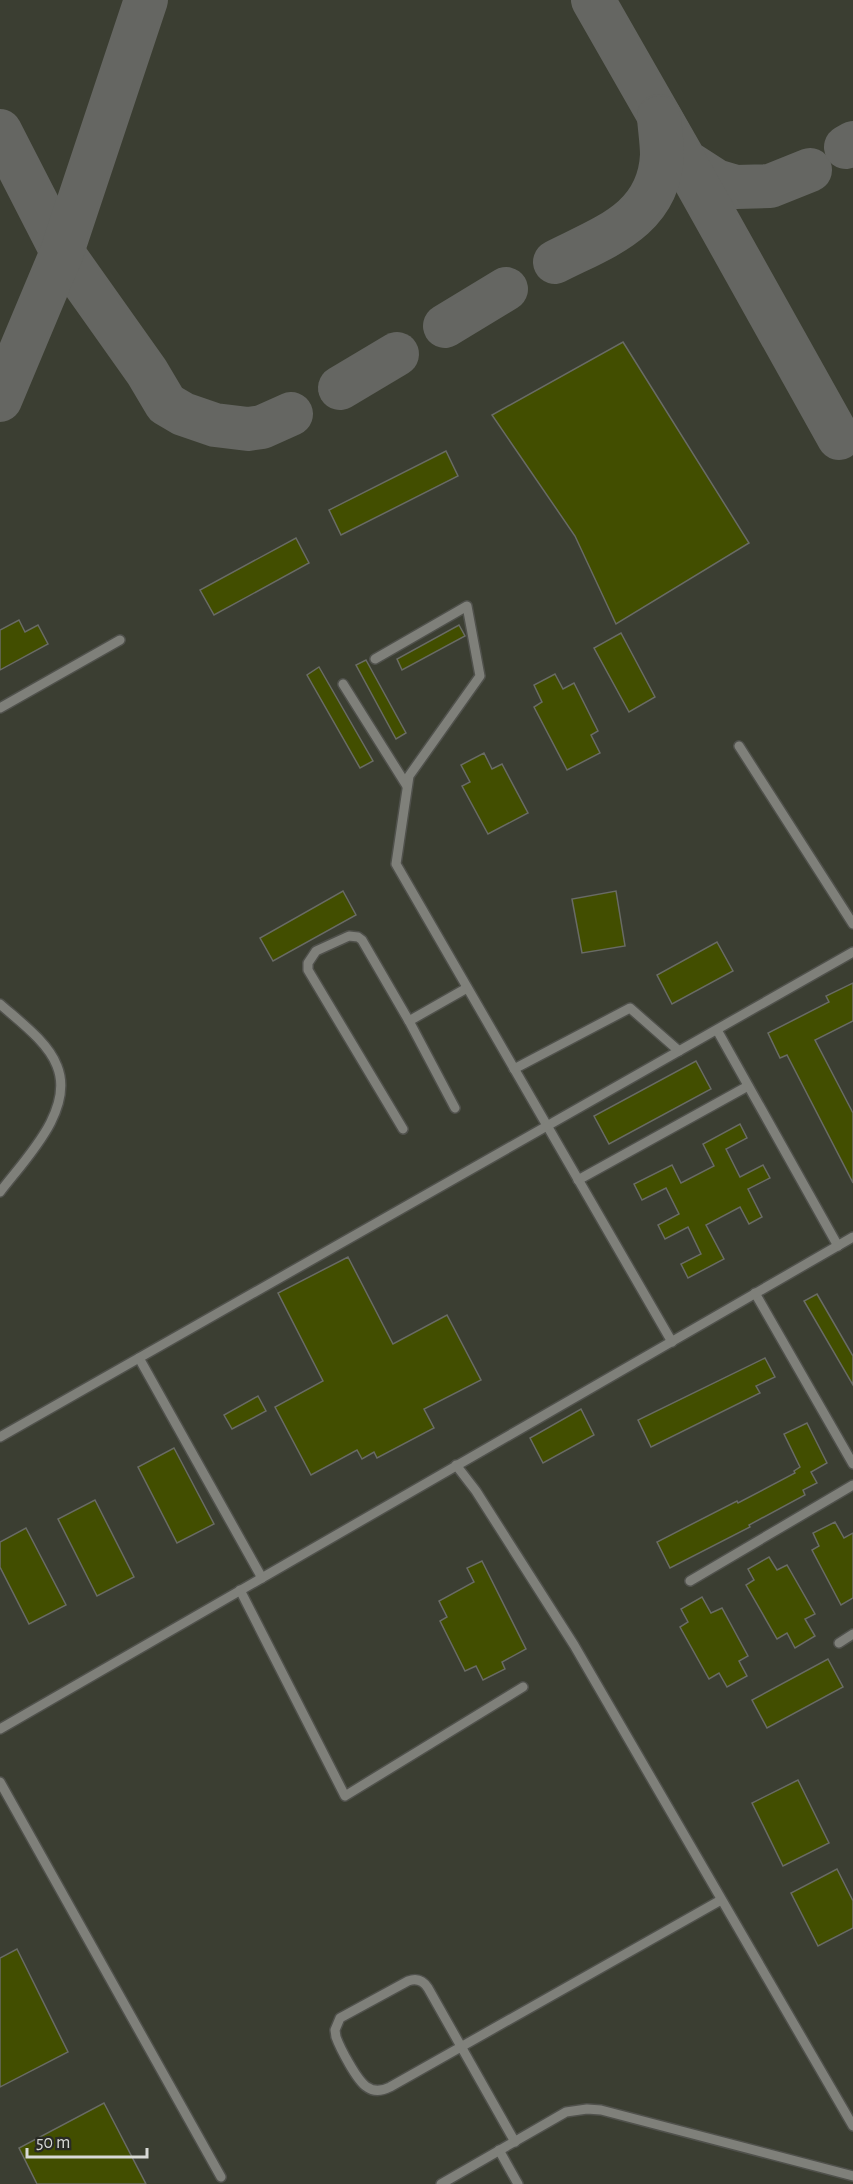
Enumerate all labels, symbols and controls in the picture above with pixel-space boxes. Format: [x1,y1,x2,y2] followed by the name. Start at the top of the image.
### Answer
[27,2121,147,2159] scale bar
[36,2134,70,2152] text: 50 m

